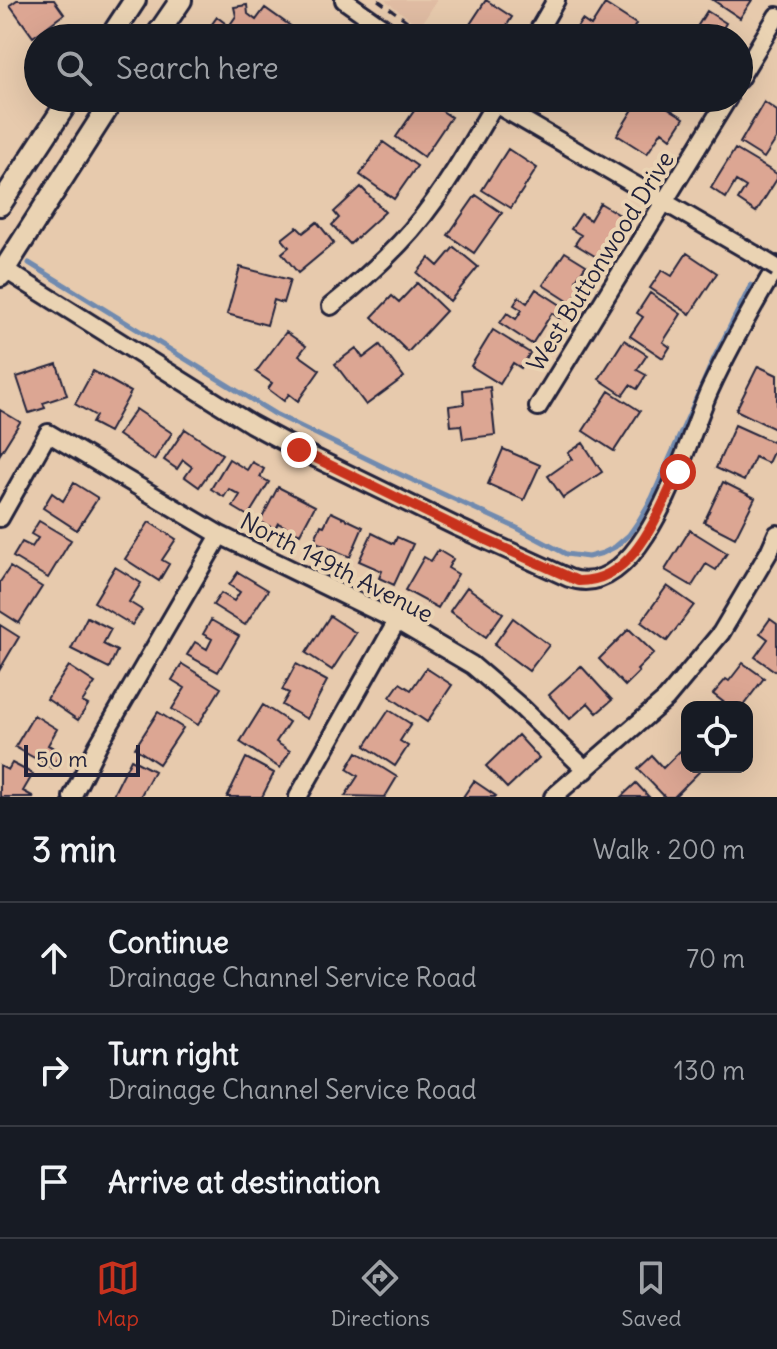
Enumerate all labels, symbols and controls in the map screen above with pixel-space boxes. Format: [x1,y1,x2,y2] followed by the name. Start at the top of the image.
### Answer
[24,24,753,112] search box
[52,46,96,90] icon: search
[116,49,279,87] text: Search here
[520,145,680,377] street label: West Buttonwood Drive
[281,432,317,468] route end
[660,454,696,490] route start
[235,505,439,629] street label: North 149th Avenue
[681,701,753,773] map controls
[681,701,753,773] button: locate
[24,741,140,777] scale bar
[36,745,88,773] text: 50 m
[32,828,117,871] text: 3 min
[593,833,745,866] text: Walk · 200 m
[108,923,229,961] text: Continue
[32,936,76,980] icon: ahead
[686,942,745,975] text: 70 m
[108,961,476,994] text: Drainage Channel Service Road
[108,1035,239,1073] text: Turn right
[32,1048,76,1092] icon: right
[674,1054,745,1087] text: 130 m
[108,1073,476,1106] text: Drainage Channel Service Road
[32,1160,76,1204] icon: arrive
[108,1163,380,1201] text: Arrive at destination
[96,1256,140,1332] tab: Map
[331,1256,430,1332] tab: Directions
[621,1256,681,1332] tab: Saved

